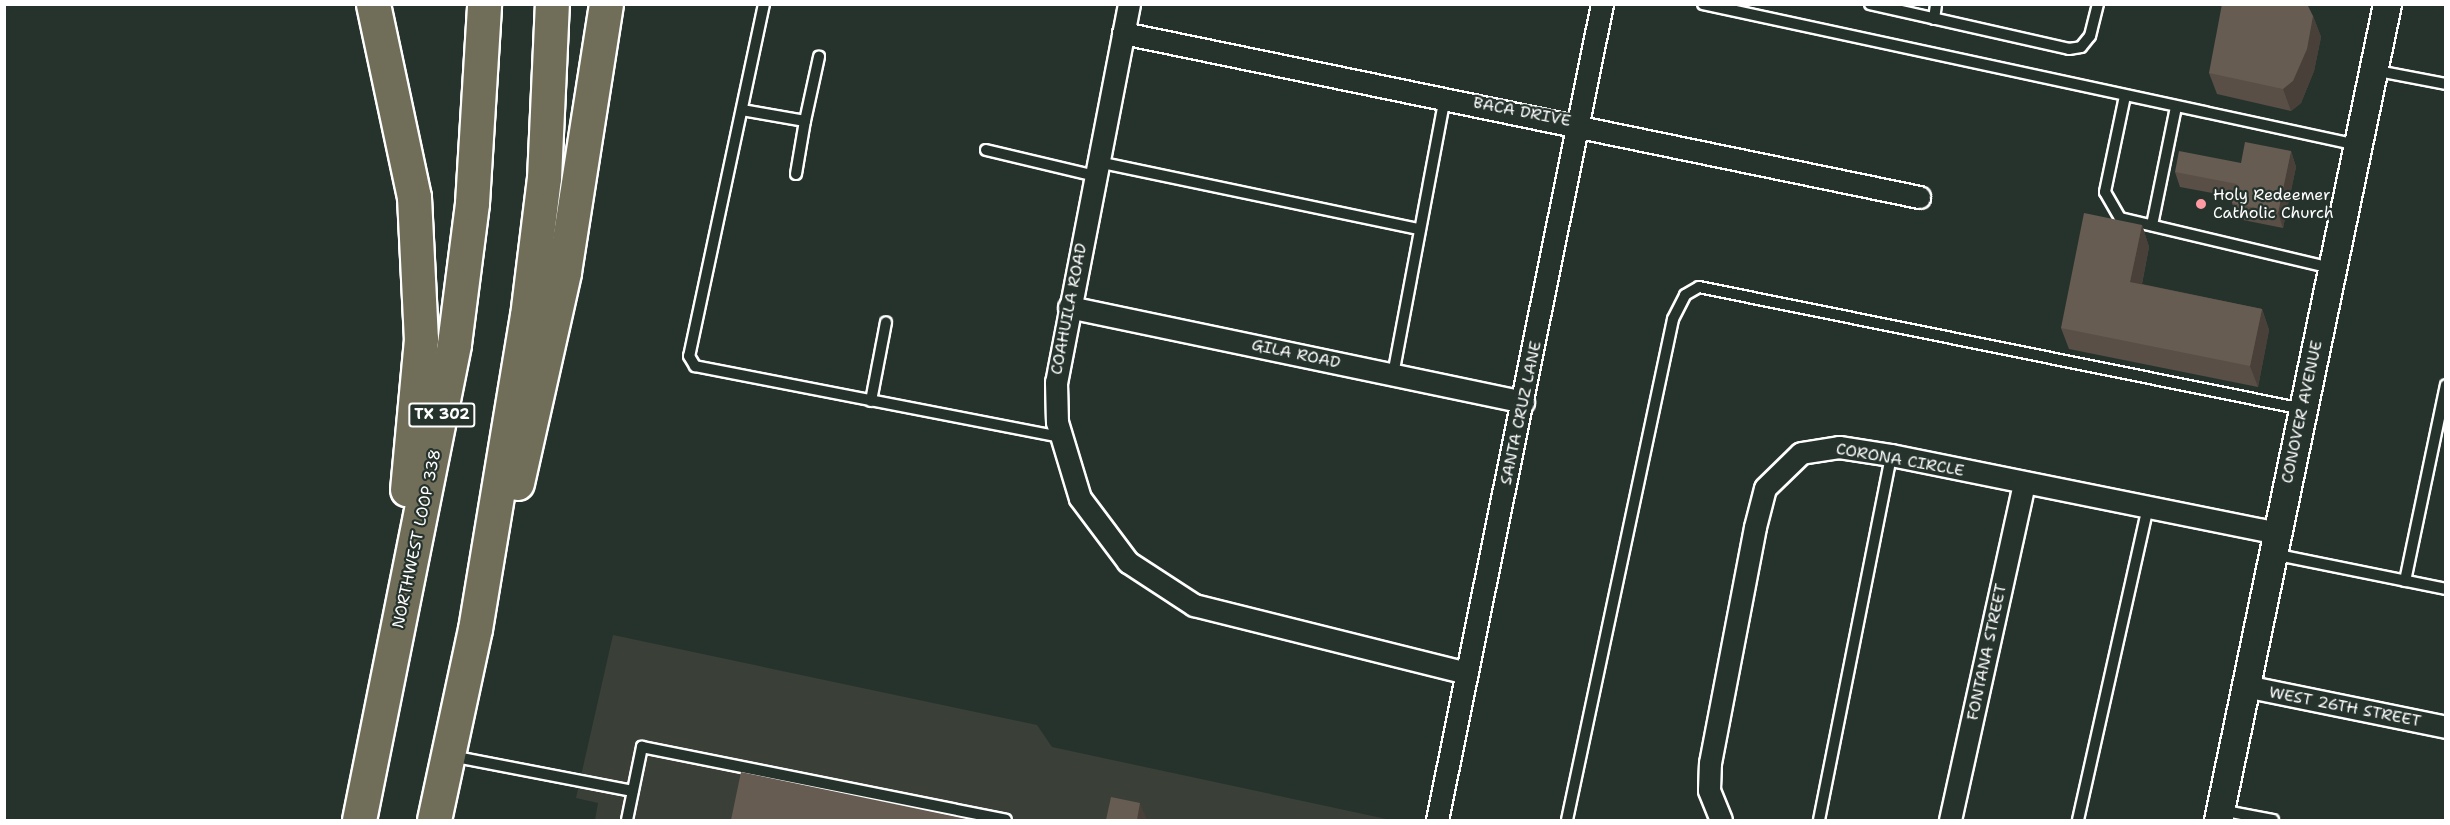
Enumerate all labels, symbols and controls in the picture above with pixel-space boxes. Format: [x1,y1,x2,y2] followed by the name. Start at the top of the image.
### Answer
[1472,93,1572,131] street label: BACA DRIVE
[2213,185,2334,223] place label: Holy Redeemer Catholic Church
[2194,197,2208,211] marker: Holy Redeemer Catholic Church
[1047,242,1091,376] street label: COAHUILA ROAD
[1250,335,1342,373] street label: GILA ROAD
[1496,339,1546,487] street label: SANTA CRUZ LANE
[2277,339,2327,485] street label: CONOVER AVENUE
[408,403,476,427] road number: TX 302
[1834,439,1966,481] street label: CORONA CIRCLE
[389,448,445,630] street label: NORTHWEST LOOP 338
[1963,582,2011,722] street label: FONTANA STREET
[2267,683,2423,731] street label: WEST 26TH STREET

